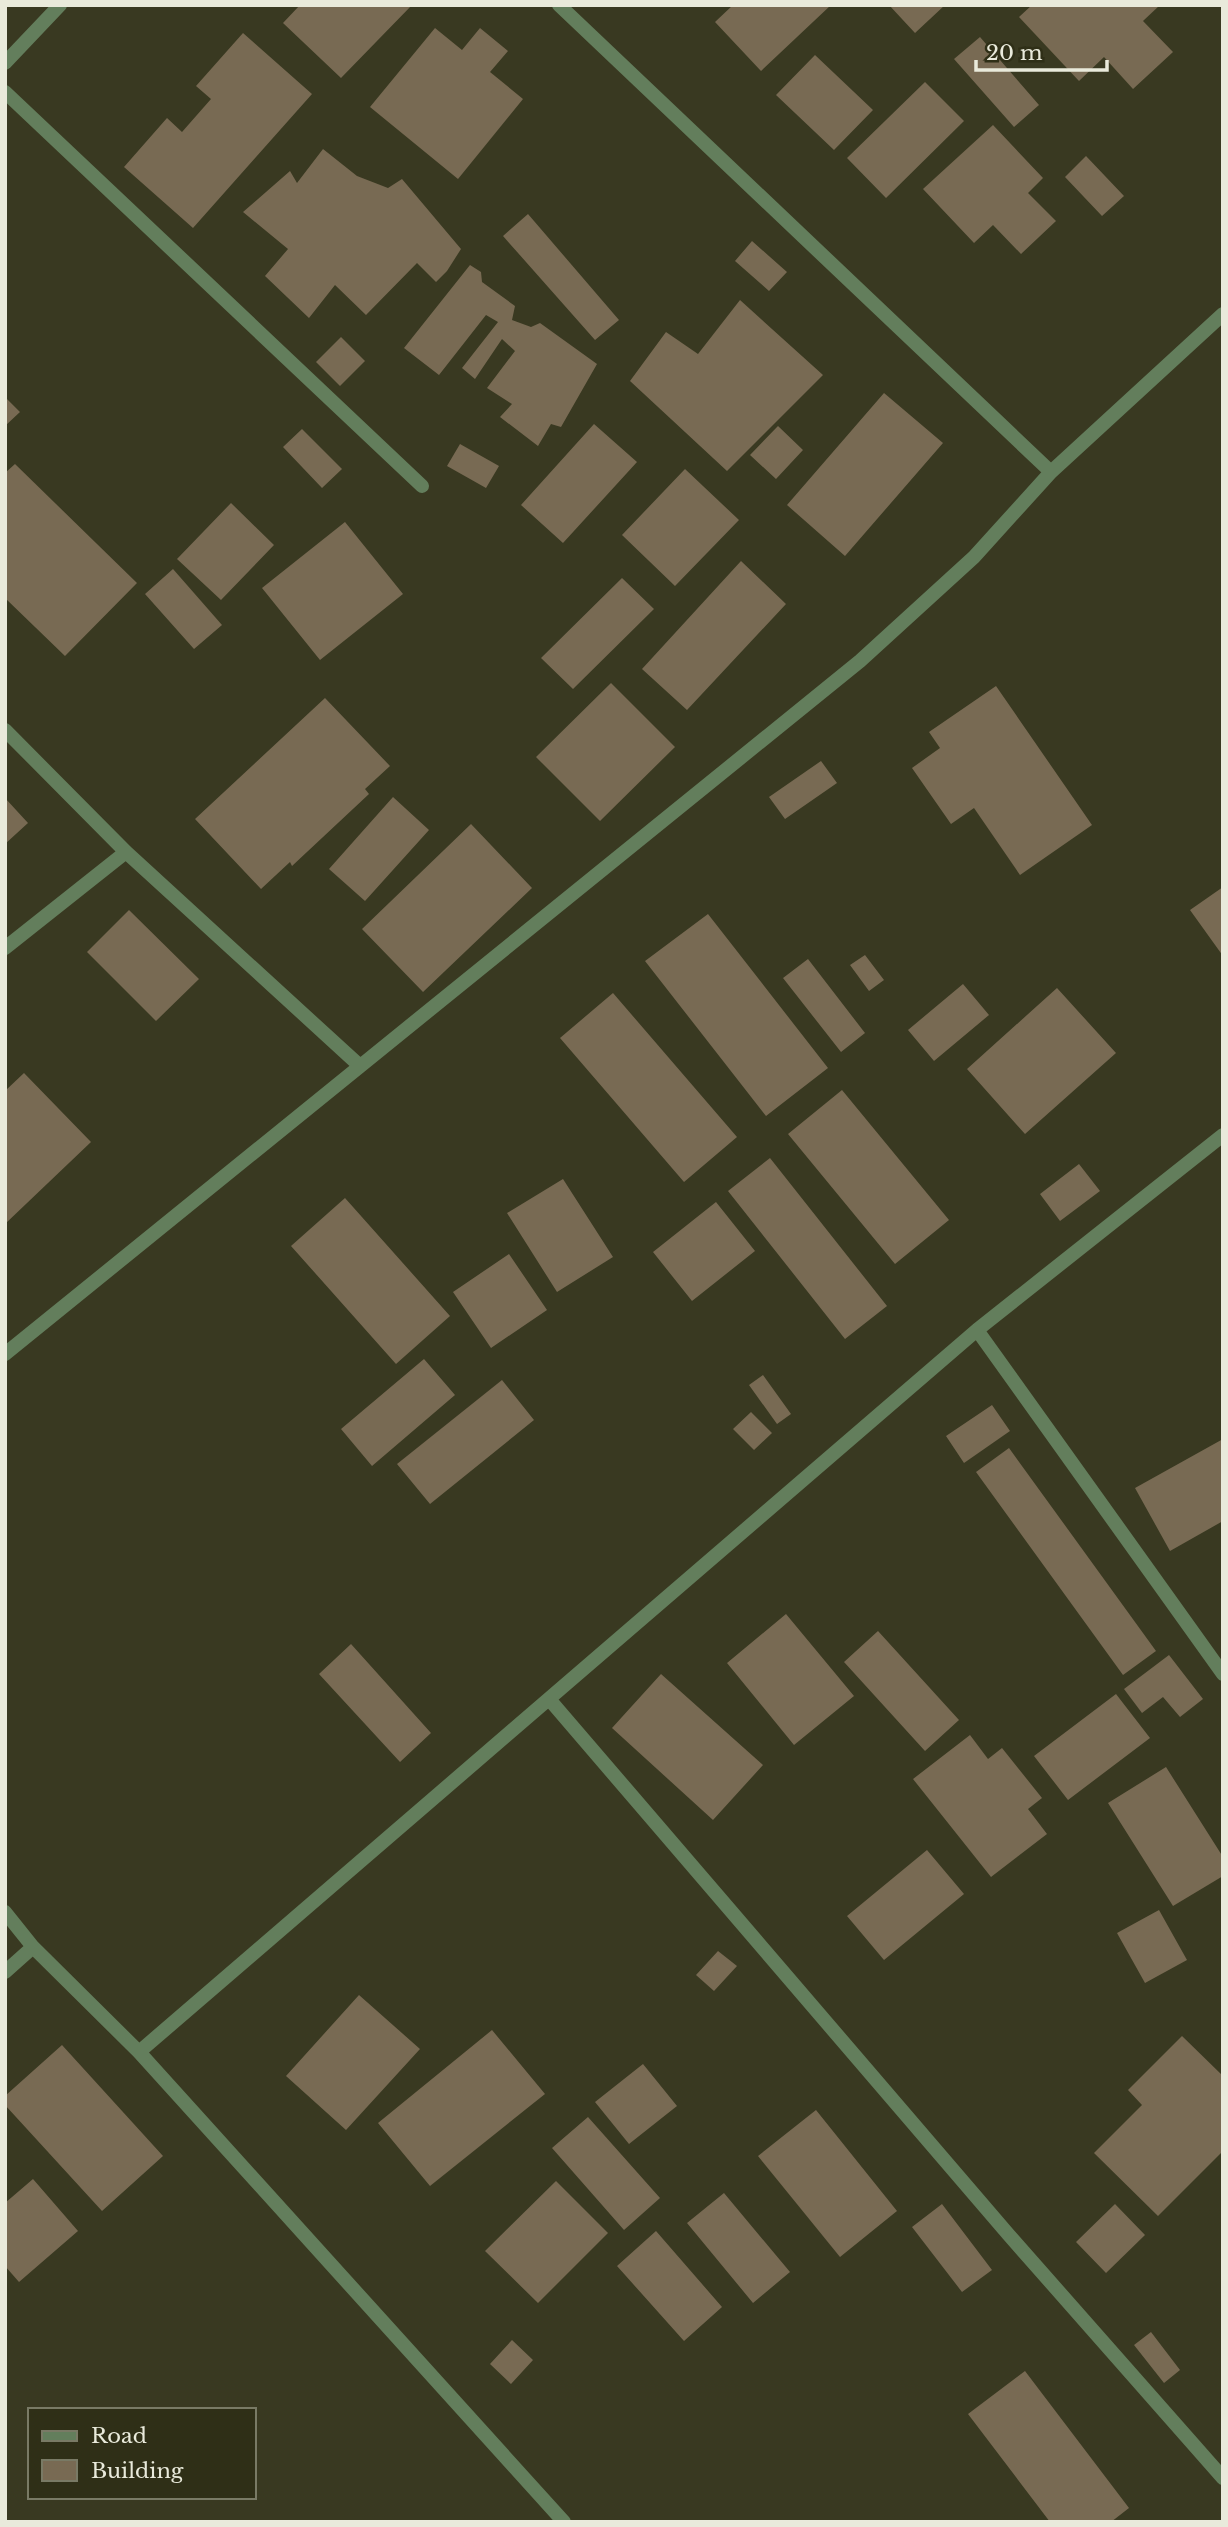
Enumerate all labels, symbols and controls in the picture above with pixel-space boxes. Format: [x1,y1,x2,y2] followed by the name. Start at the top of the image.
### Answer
[976,28,1107,72] scale bar
[986,40,1043,66] text: 20 m
[28,2408,256,2499] legend
[91,2423,147,2449] text: Road
[91,2458,184,2484] text: Building

